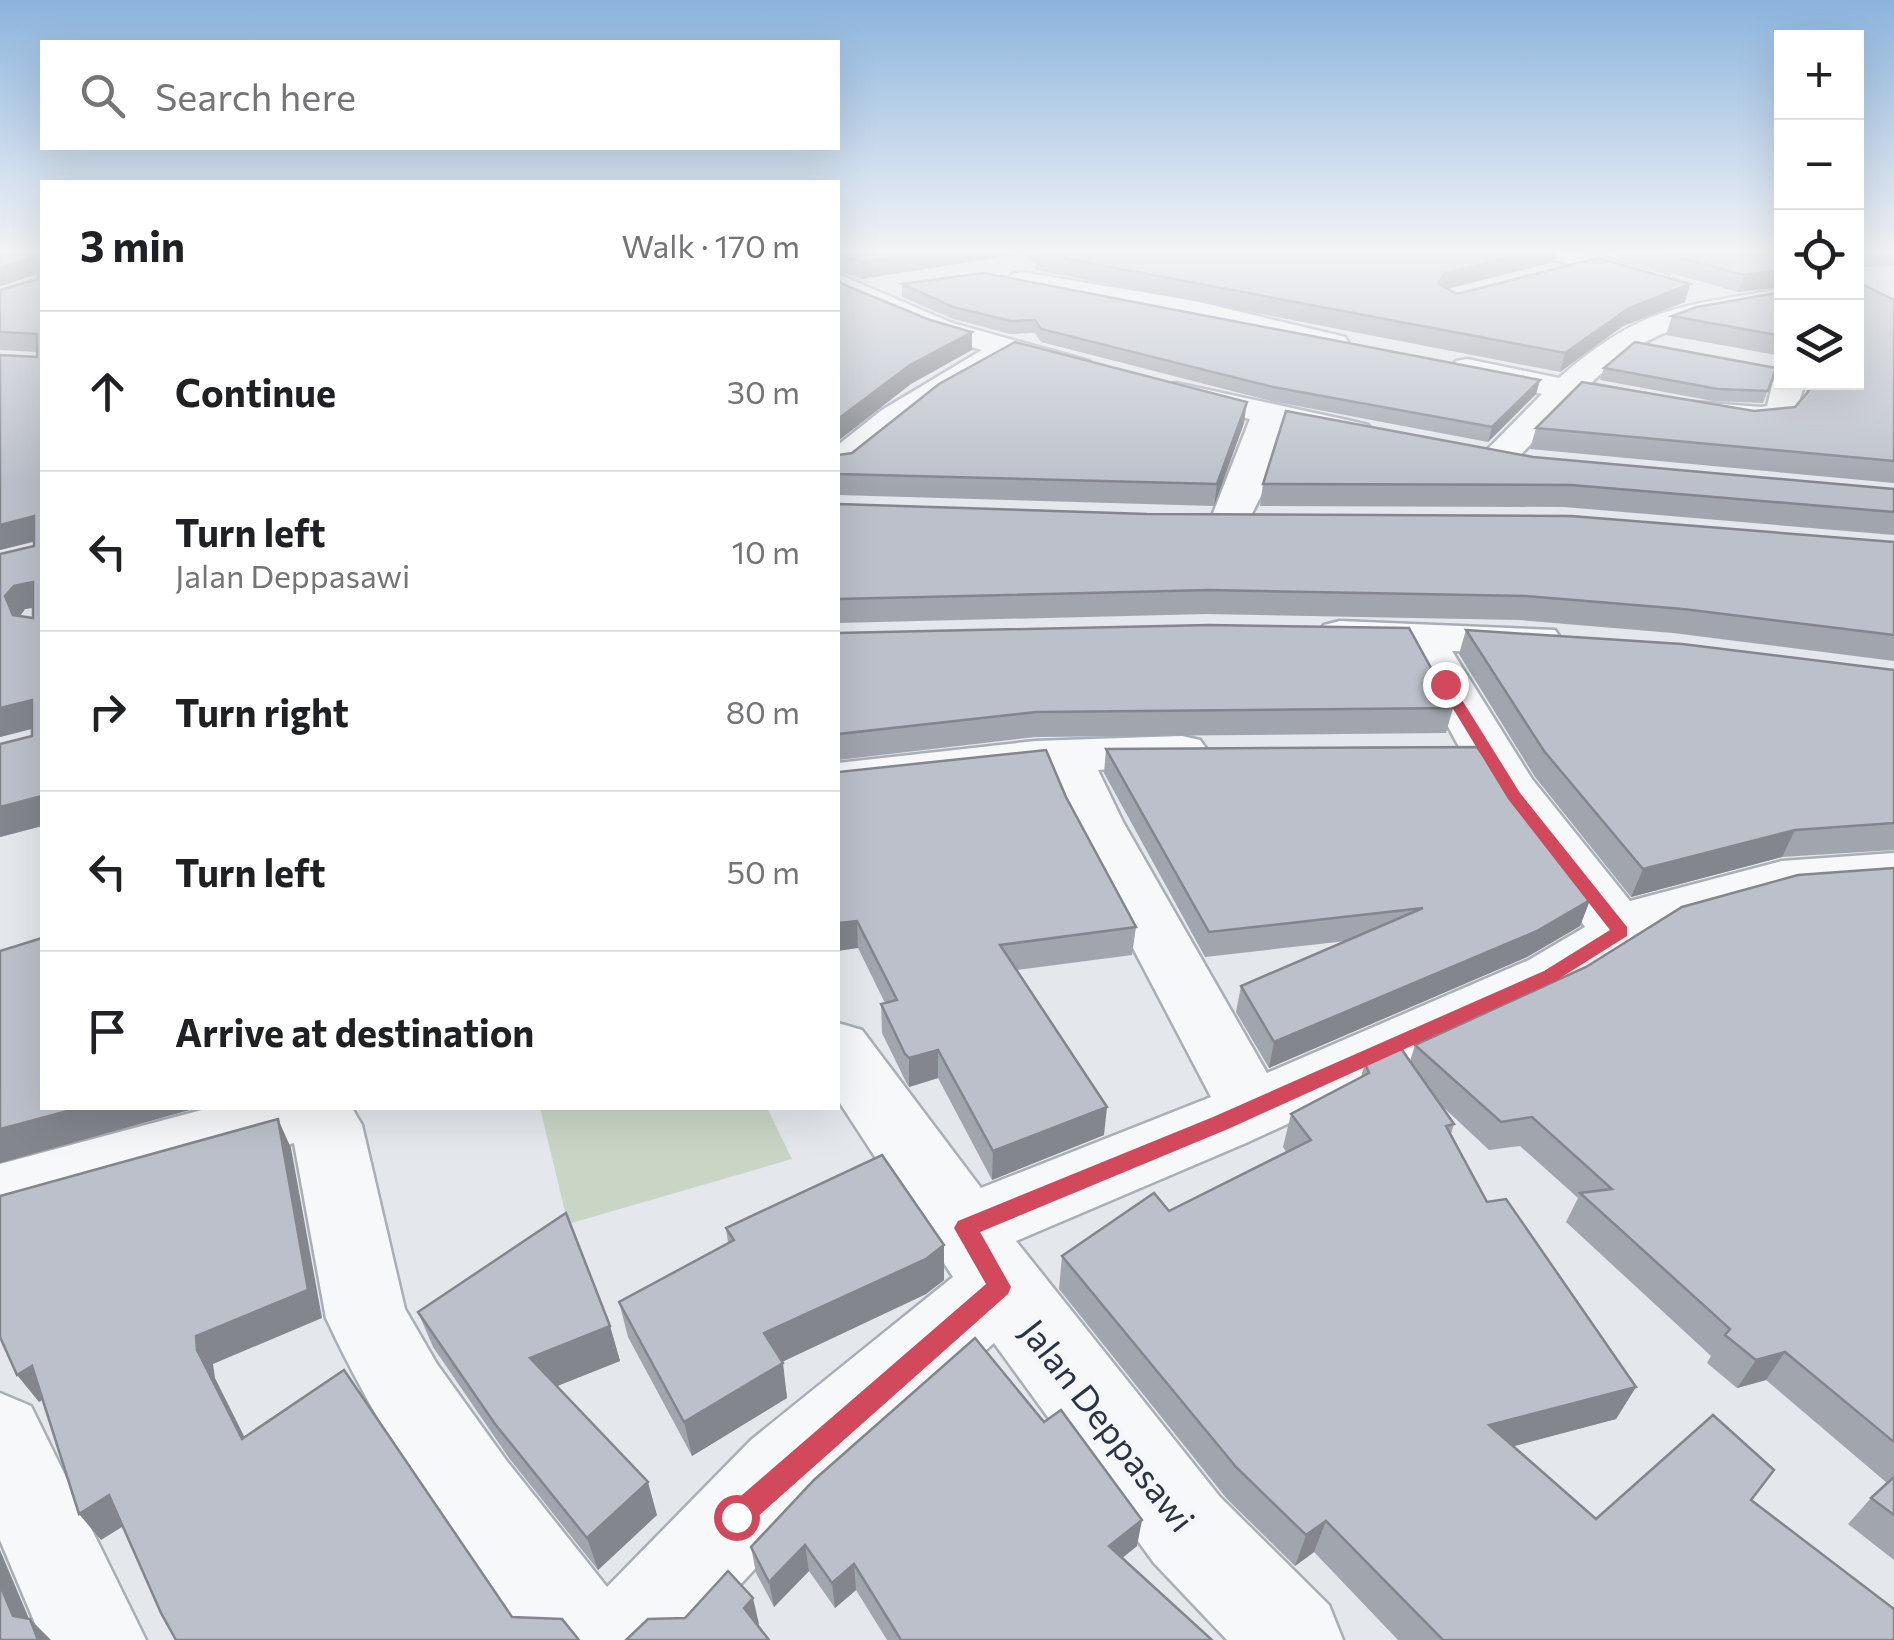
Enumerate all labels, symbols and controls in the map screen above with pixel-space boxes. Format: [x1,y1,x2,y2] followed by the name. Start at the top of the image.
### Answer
[1774,30,1864,390] map controls
[1774,30,1864,120] button: +
[40,40,840,150] search box
[75,68,130,123] icon: search
[155,72,356,119] text: Search here
[1774,120,1864,210] button: −
[1774,210,1864,300] button: locate
[80,219,185,271] text: 3 min
[622,225,800,265] text: Walk · 170 m
[1774,300,1864,390] button: layers
[80,364,135,419] icon: ahead
[175,368,336,415] text: Continue
[727,371,800,411] text: 30 m
[175,508,326,555] text: Turn left
[80,524,135,579] icon: left
[731,531,800,571] text: 10 m
[175,555,410,595] text: Jalan Deppasawi
[1423,662,1469,708] route end
[80,684,135,739] icon: right
[175,688,349,735] text: Turn right
[726,691,800,731] text: 80 m
[80,844,135,899] icon: left
[175,848,326,895] text: Turn left
[727,851,800,891] text: 50 m
[80,1004,135,1059] icon: arrive
[175,1008,534,1055] text: Arrive at destination
[1013,1310,1205,1539] street label: Jalan Deppasawi
[714,1495,760,1541] route start

